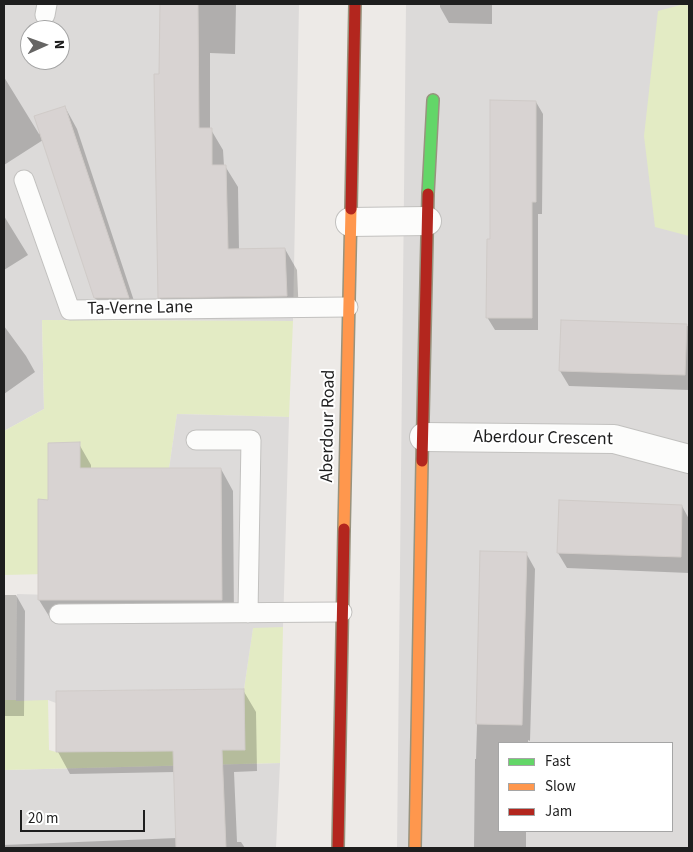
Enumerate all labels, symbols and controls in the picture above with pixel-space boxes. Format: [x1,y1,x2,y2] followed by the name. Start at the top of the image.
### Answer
[20,20,70,70] north arrow
[49,40,69,50] text: N
[87,297,193,321] street label: Ta-Verne Lane
[317,369,341,483] street label: Aberdour Road
[473,427,613,451] street label: Aberdour Crescent
[498,742,673,832] legend
[545,751,571,772] text: Fast
[545,776,576,797] text: Slow
[22,800,148,832] scale bar
[545,801,572,822] text: Jam
[28,808,58,829] text: 20 m

